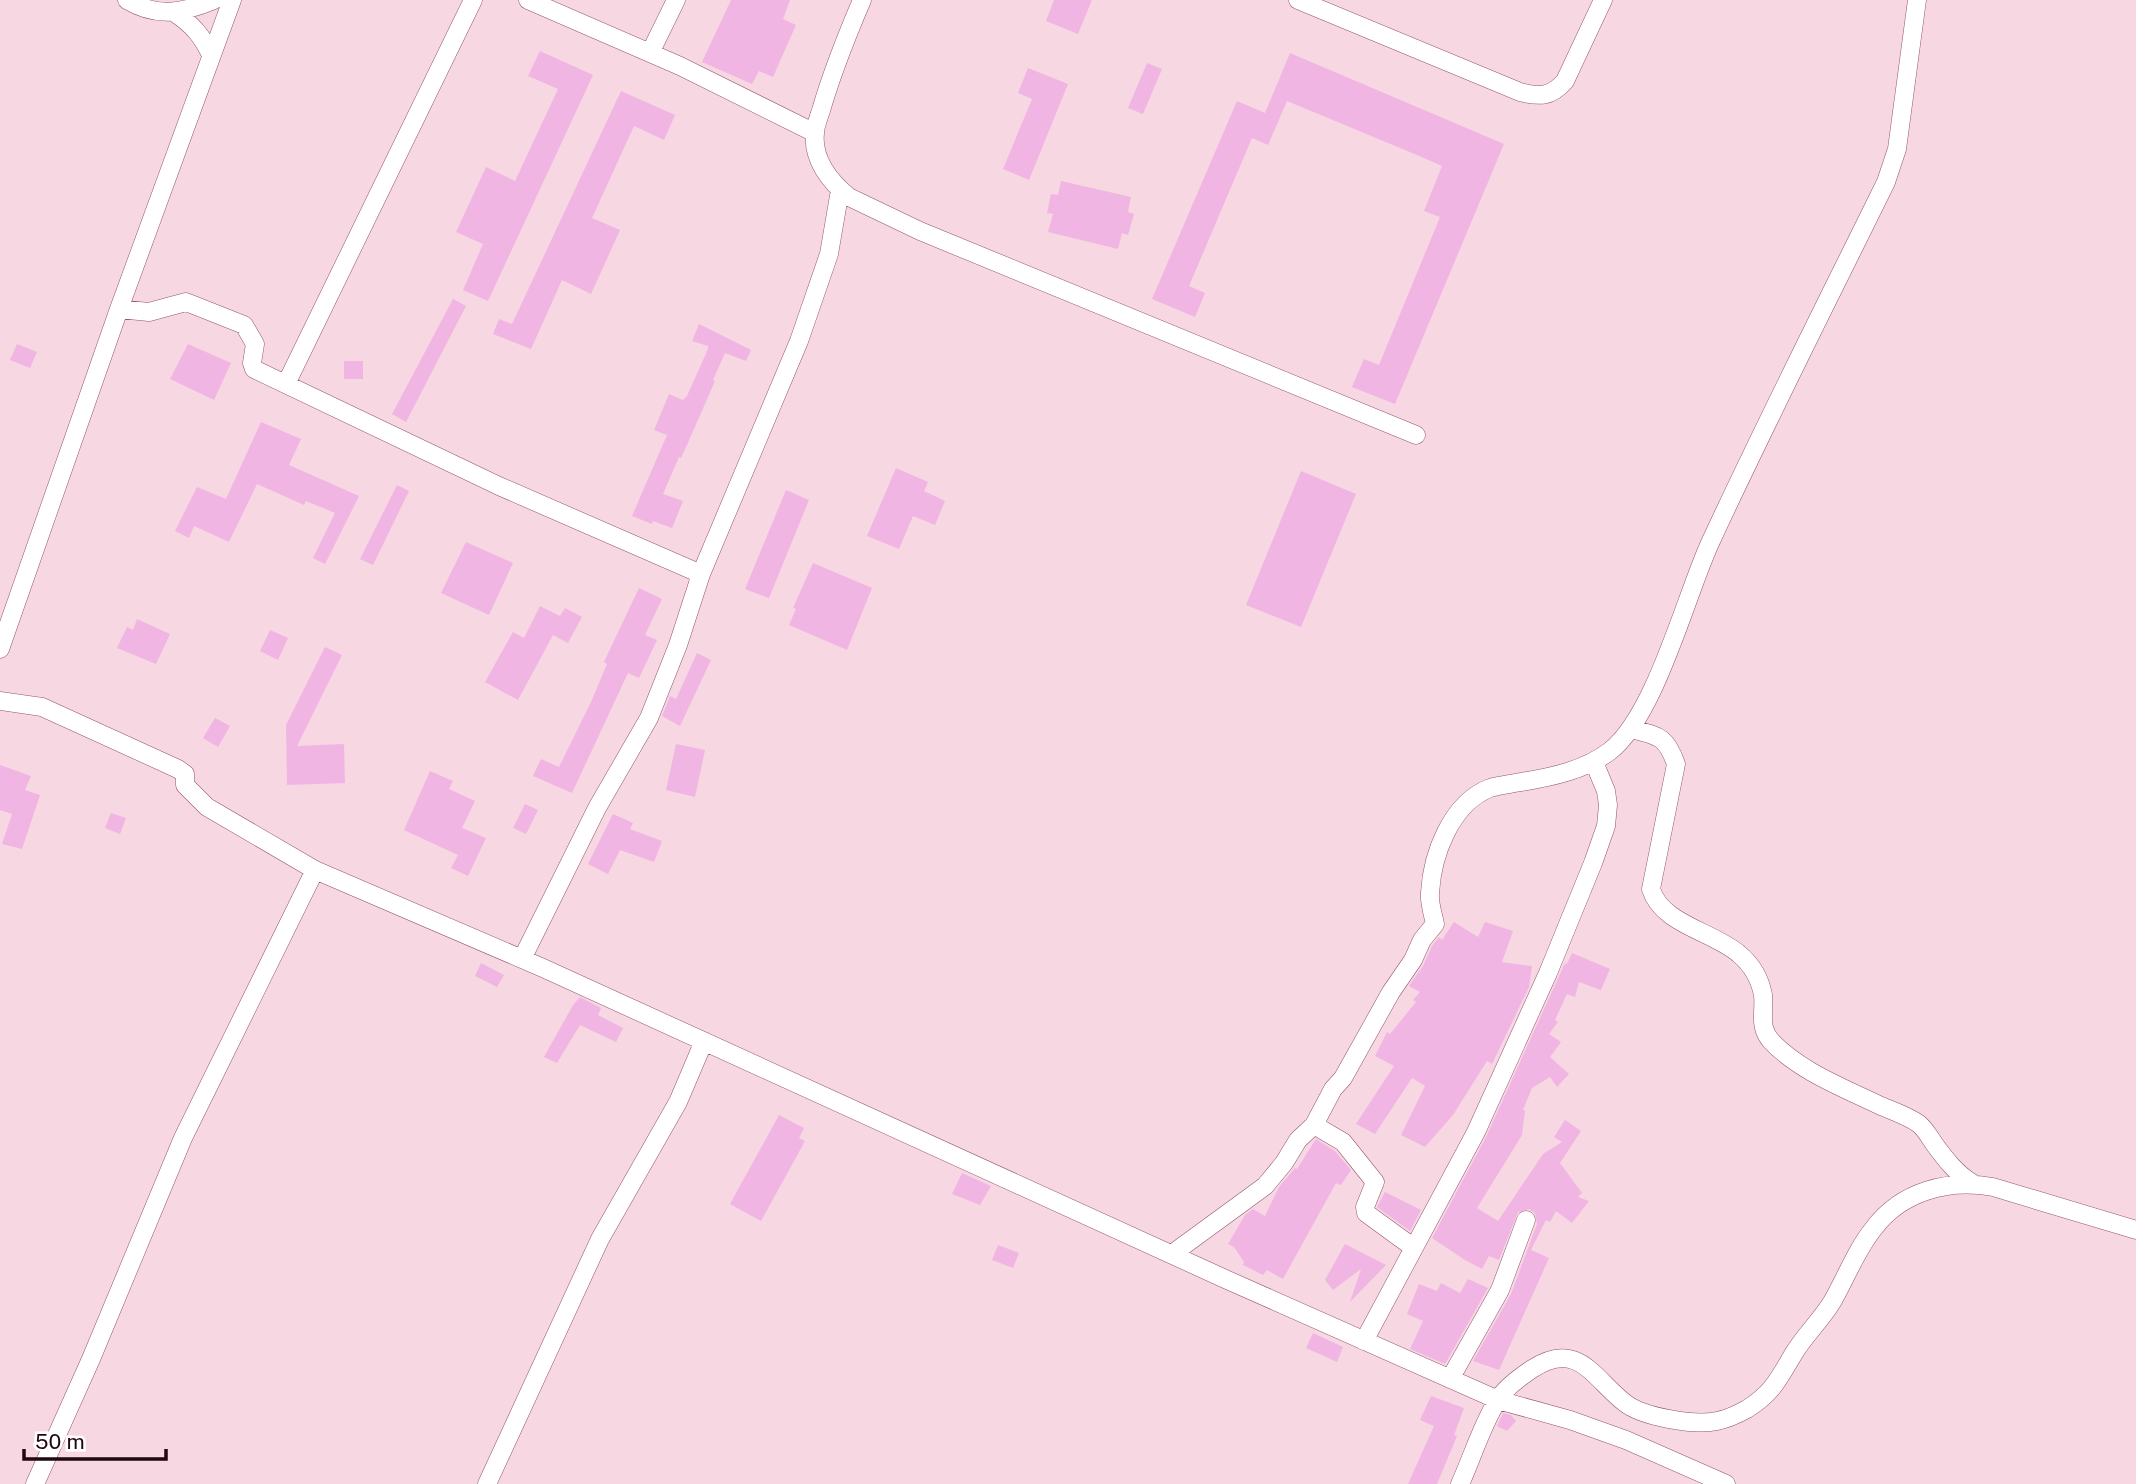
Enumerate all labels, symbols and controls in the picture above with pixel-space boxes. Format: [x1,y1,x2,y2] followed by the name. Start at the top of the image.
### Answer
[24,1418,166,1462] scale bar
[35,1429,85,1454] text: 50 m

